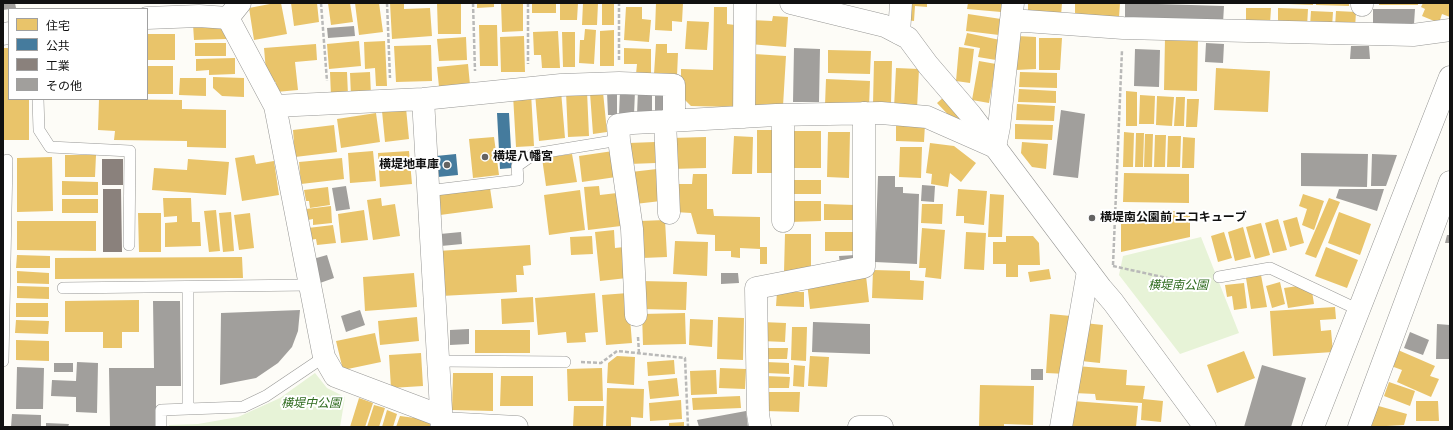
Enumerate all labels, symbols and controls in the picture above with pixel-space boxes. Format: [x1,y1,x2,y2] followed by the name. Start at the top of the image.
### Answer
[8,8,148,100] legend
[46,18,70,33] text: 住宅
[46,38,70,53] text: 公共
[46,58,70,73] text: 工業
[46,78,82,93] text: その他
[493,150,553,164] place label: 横堤八幡宮
[480,152,490,162] marker: 横堤八幡宮
[379,158,439,172] place label: 横堤地車庫
[442,160,452,170] marker: 横堤地車庫
[1100,211,1247,225] place label: 横堤南公園前 エコキューブ
[1087,213,1097,223] marker: 横堤南公園前 エコキューブ
[1148,279,1208,293] park label: 横堤南公園
[281,397,341,411] park label: 横堤中公園

